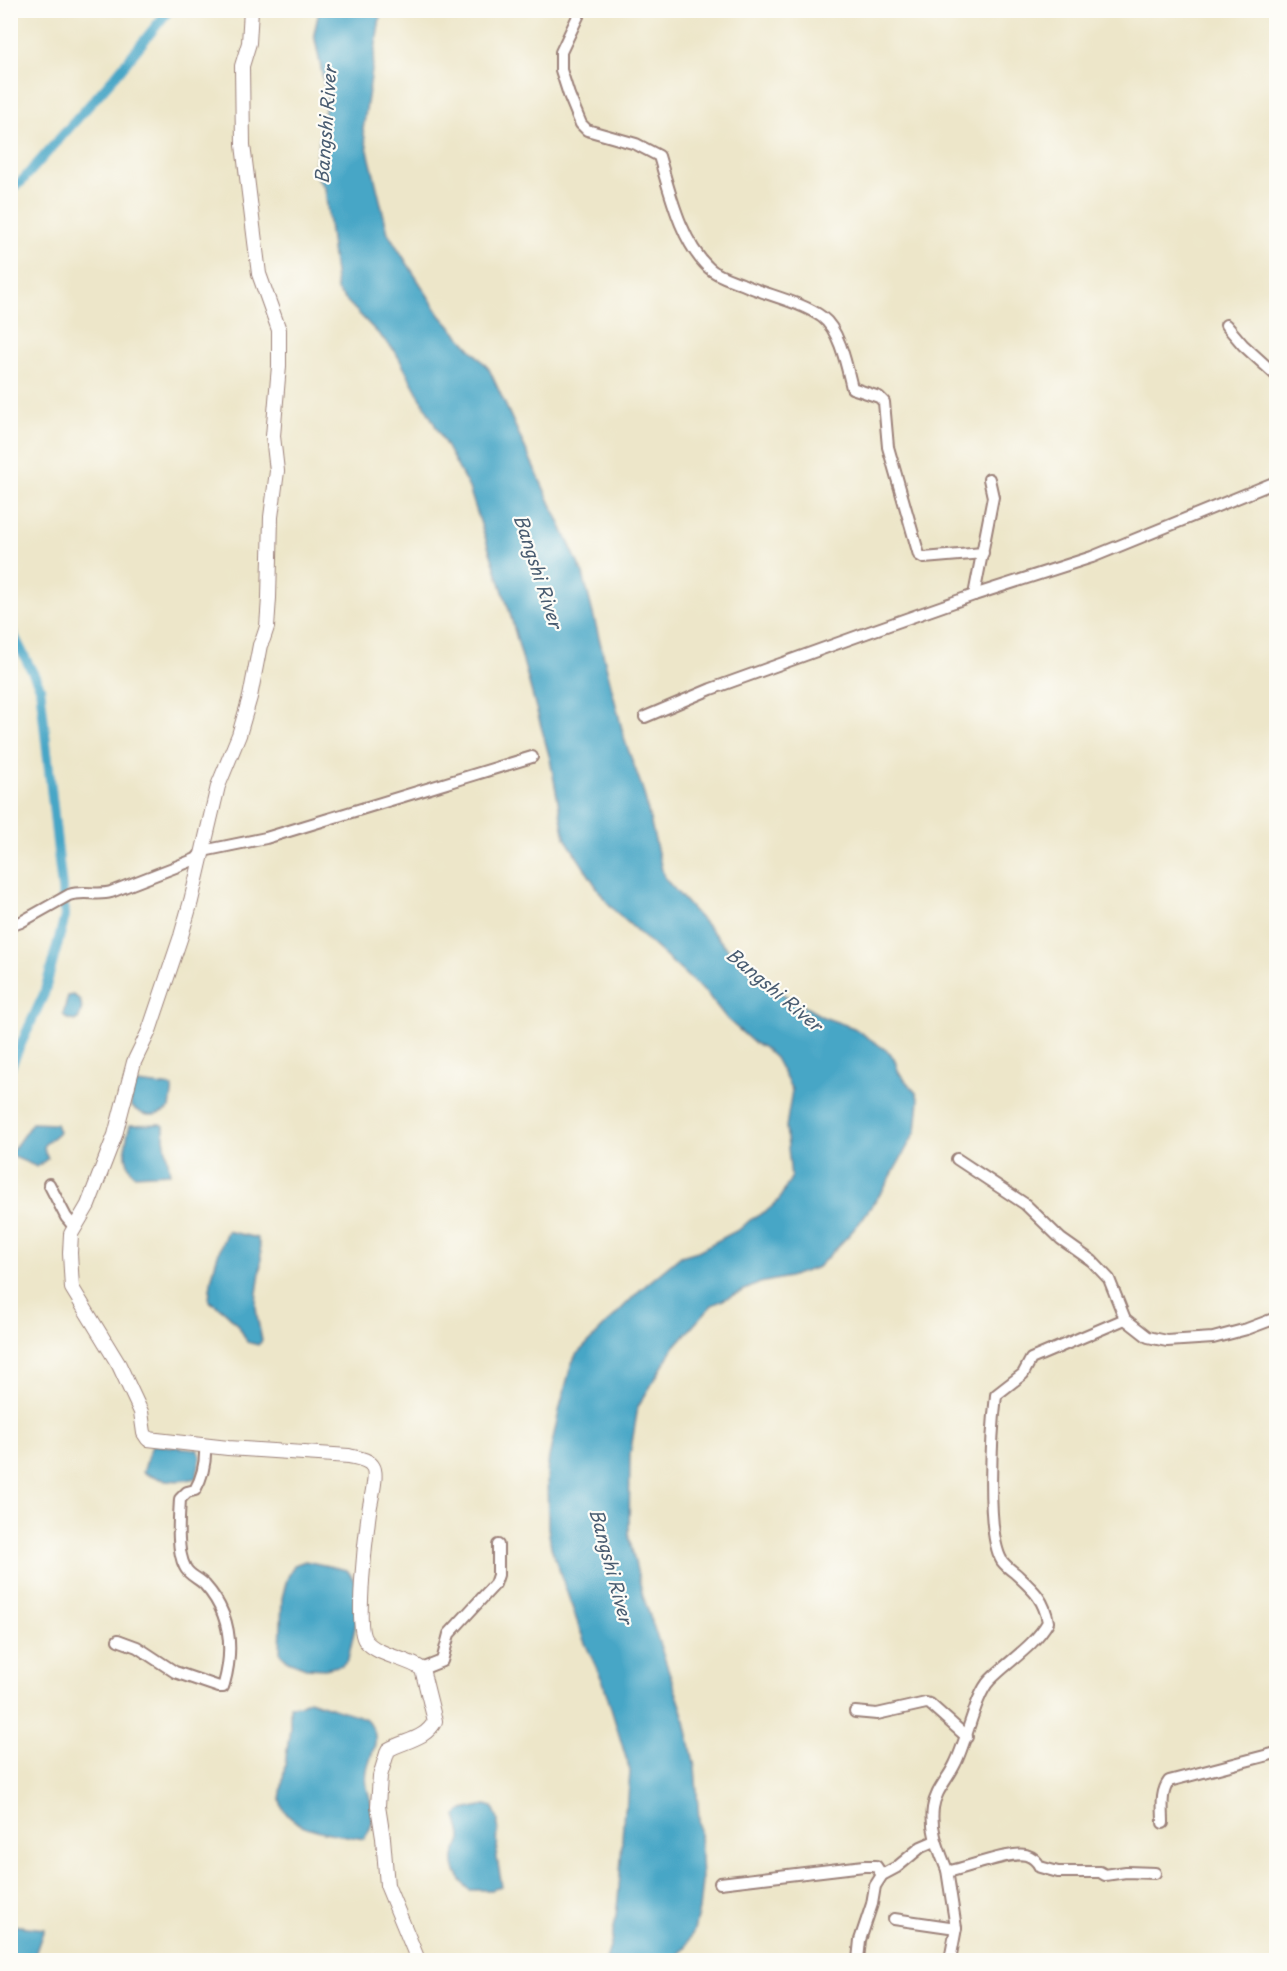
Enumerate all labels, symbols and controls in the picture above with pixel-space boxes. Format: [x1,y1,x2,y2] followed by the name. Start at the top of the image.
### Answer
[307,62,343,185] water label: Bangshi River
[508,511,571,634] water label: Bangshi River
[721,941,831,1039] water label: Bangshi River
[584,1506,641,1629] water label: Bangshi River

